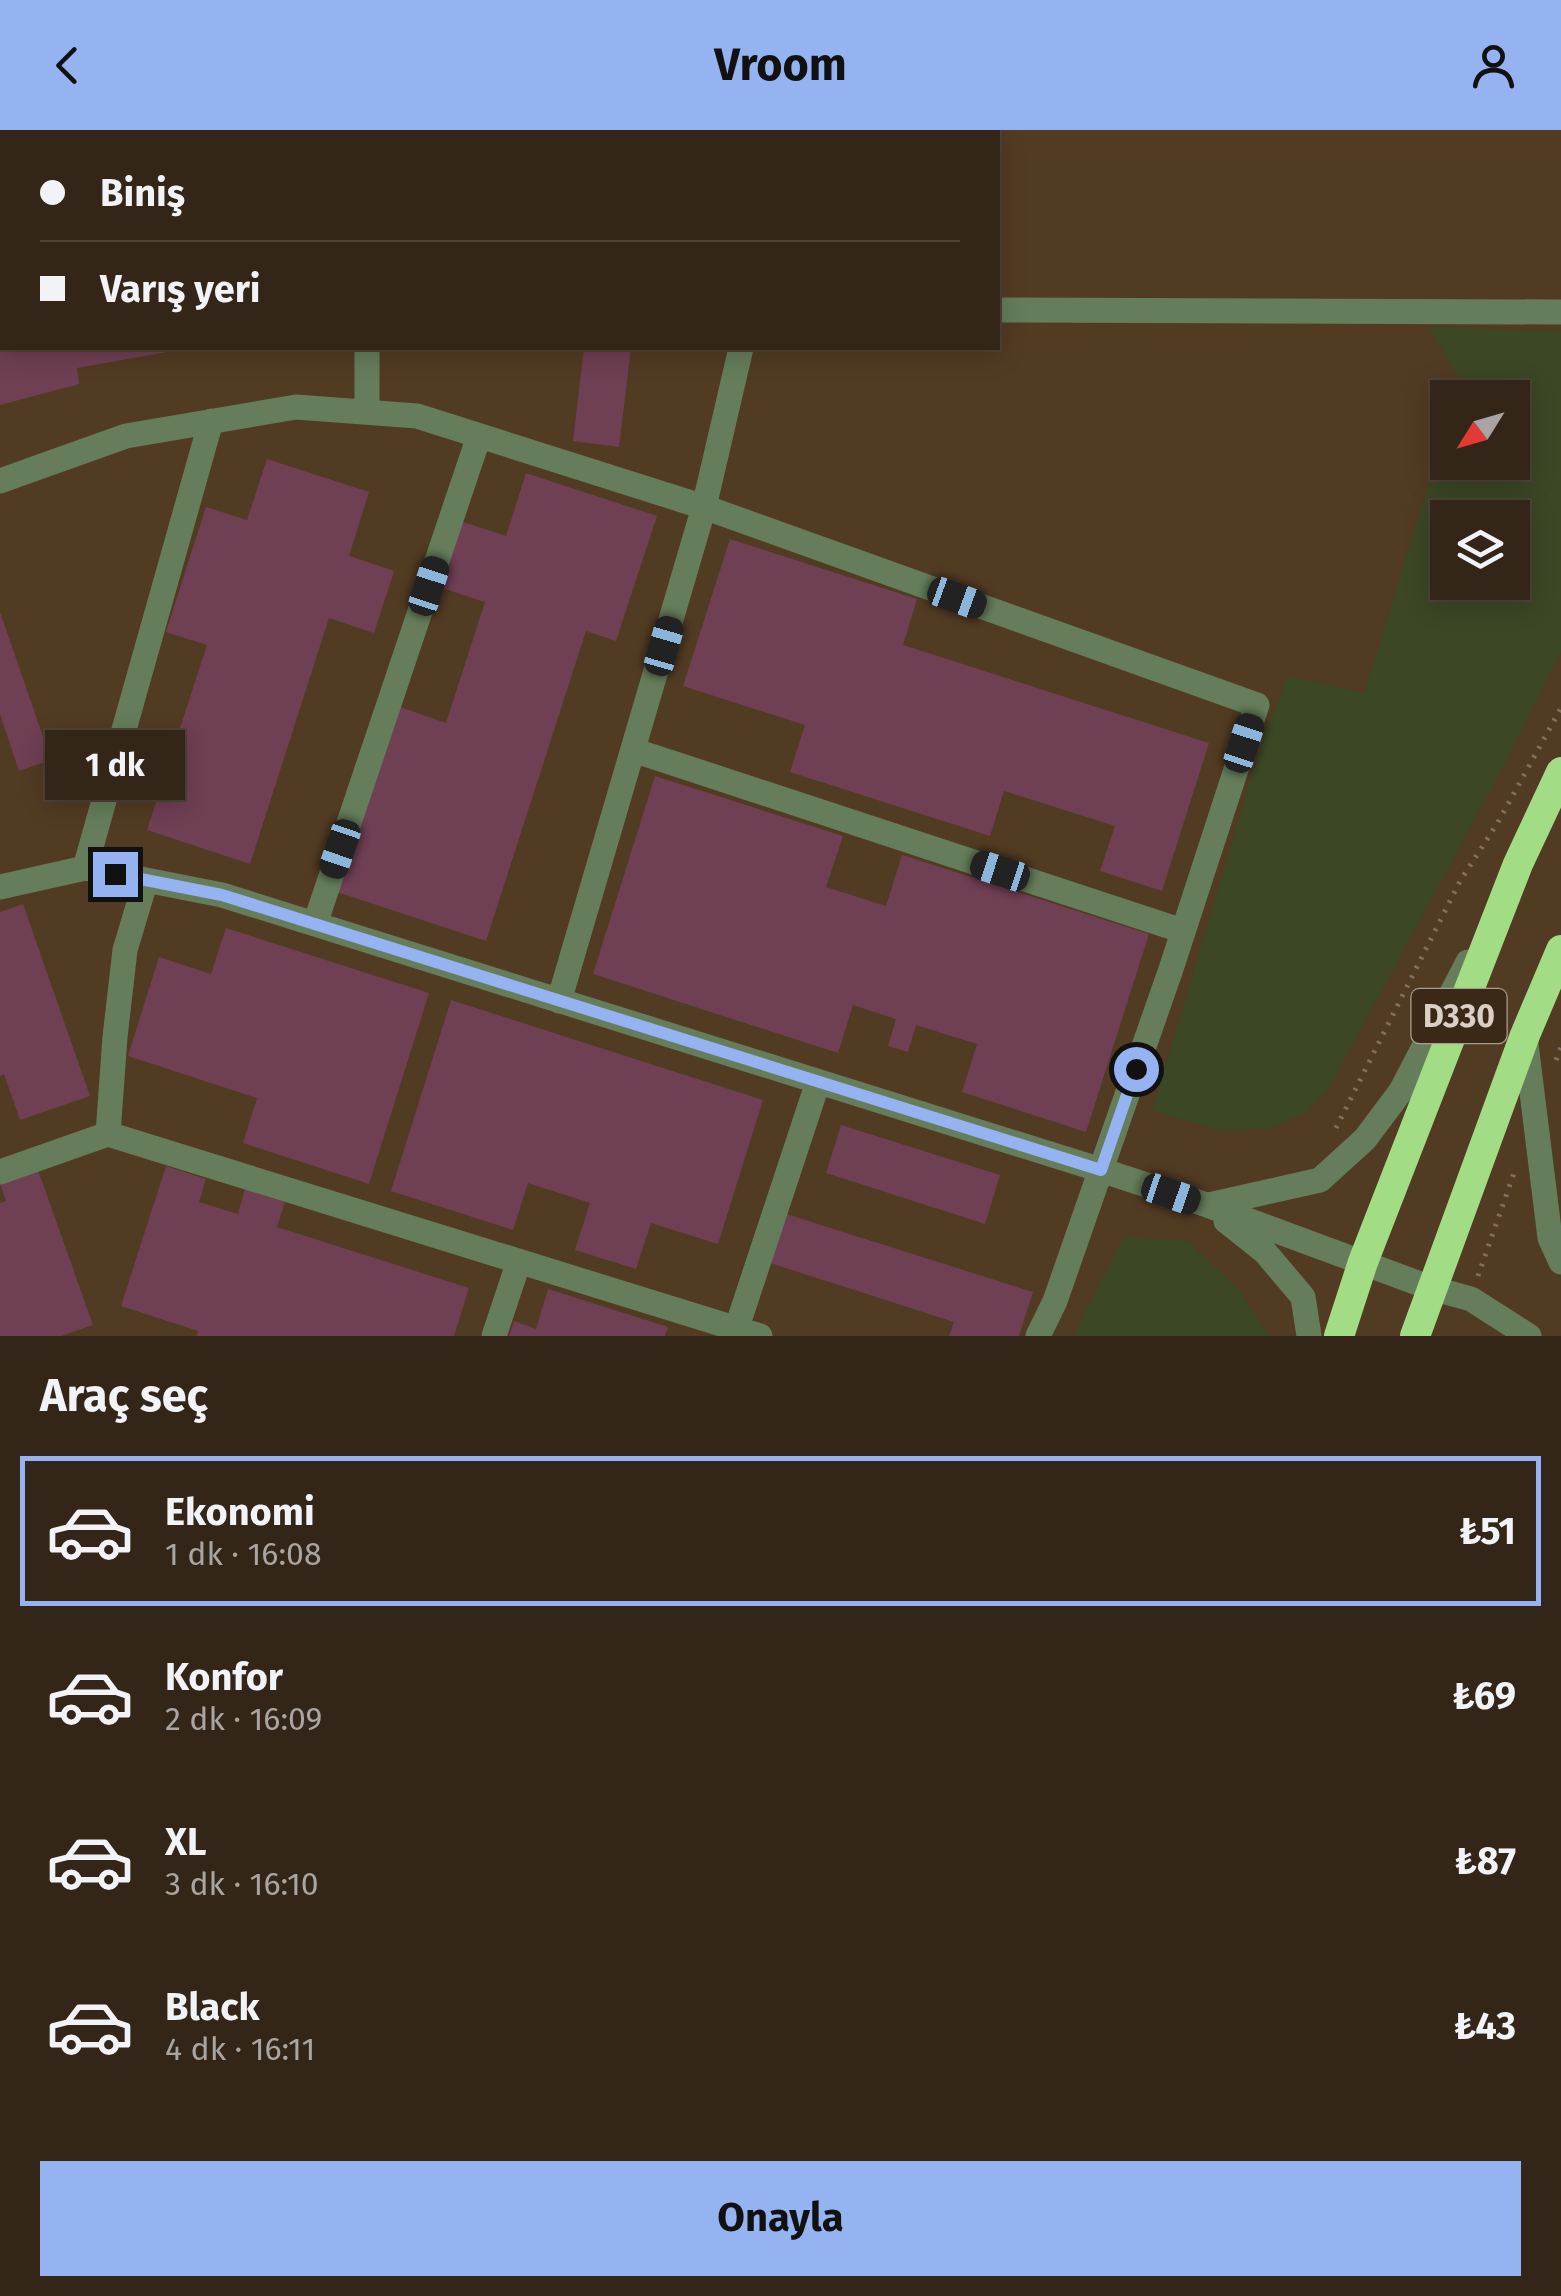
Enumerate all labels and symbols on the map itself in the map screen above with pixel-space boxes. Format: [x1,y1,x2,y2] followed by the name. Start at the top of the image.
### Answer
[1430,380,1530,480] north arrow
[405,553,453,619] car
[924,574,990,622] car
[641,613,687,679] car
[1220,710,1268,776] car
[45,729,185,799] callout: 1 dk
[316,816,364,882] car
[967,847,1033,895] car
[93,852,138,897] route end
[1412,989,1506,1043] road number: D330
[1114,1047,1159,1092] route start
[1138,1170,1204,1218] car

